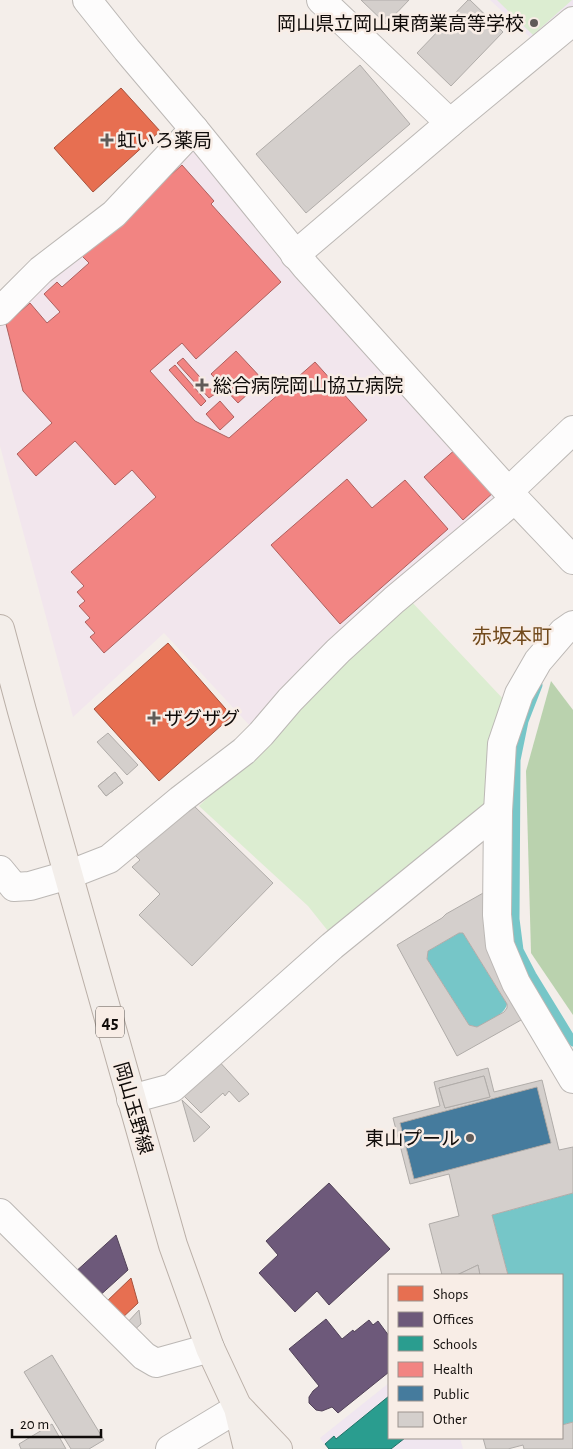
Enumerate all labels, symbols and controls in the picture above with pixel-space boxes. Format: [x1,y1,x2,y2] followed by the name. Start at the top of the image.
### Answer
[277,13,524,34] place label: 岡山県立岡山東商業高等学校
[528,17,540,29] marker: 岡山県立岡山東商業高等学校
[117,130,212,151] place label: 虹いろ薬局
[101,134,113,146] marker: 虹いろ薬局
[213,375,403,396] place label: 総合病院岡山協立病院
[195,378,209,392] marker: 総合病院岡山協立病院
[472,626,552,647] district label: 赤坂本町
[164,709,240,729] place label: ザグザグ
[148,712,160,724] marker: ザグザグ
[96,1006,124,1038] road number: 45
[110,1060,156,1157] street label: 岡山玉野線
[365,1129,460,1149] place label: 東山プール
[464,1132,476,1144] marker: 東山プール
[388,1274,563,1439] legend
[433,1287,468,1302] text: Shops
[433,1312,474,1327] text: Offices
[433,1337,477,1352] text: Schools
[433,1362,473,1377] text: Health
[433,1387,469,1402] text: Public
[12,1406,101,1438] scale bar
[433,1412,467,1427] text: Other
[20,1417,49,1432] text: 20 m

